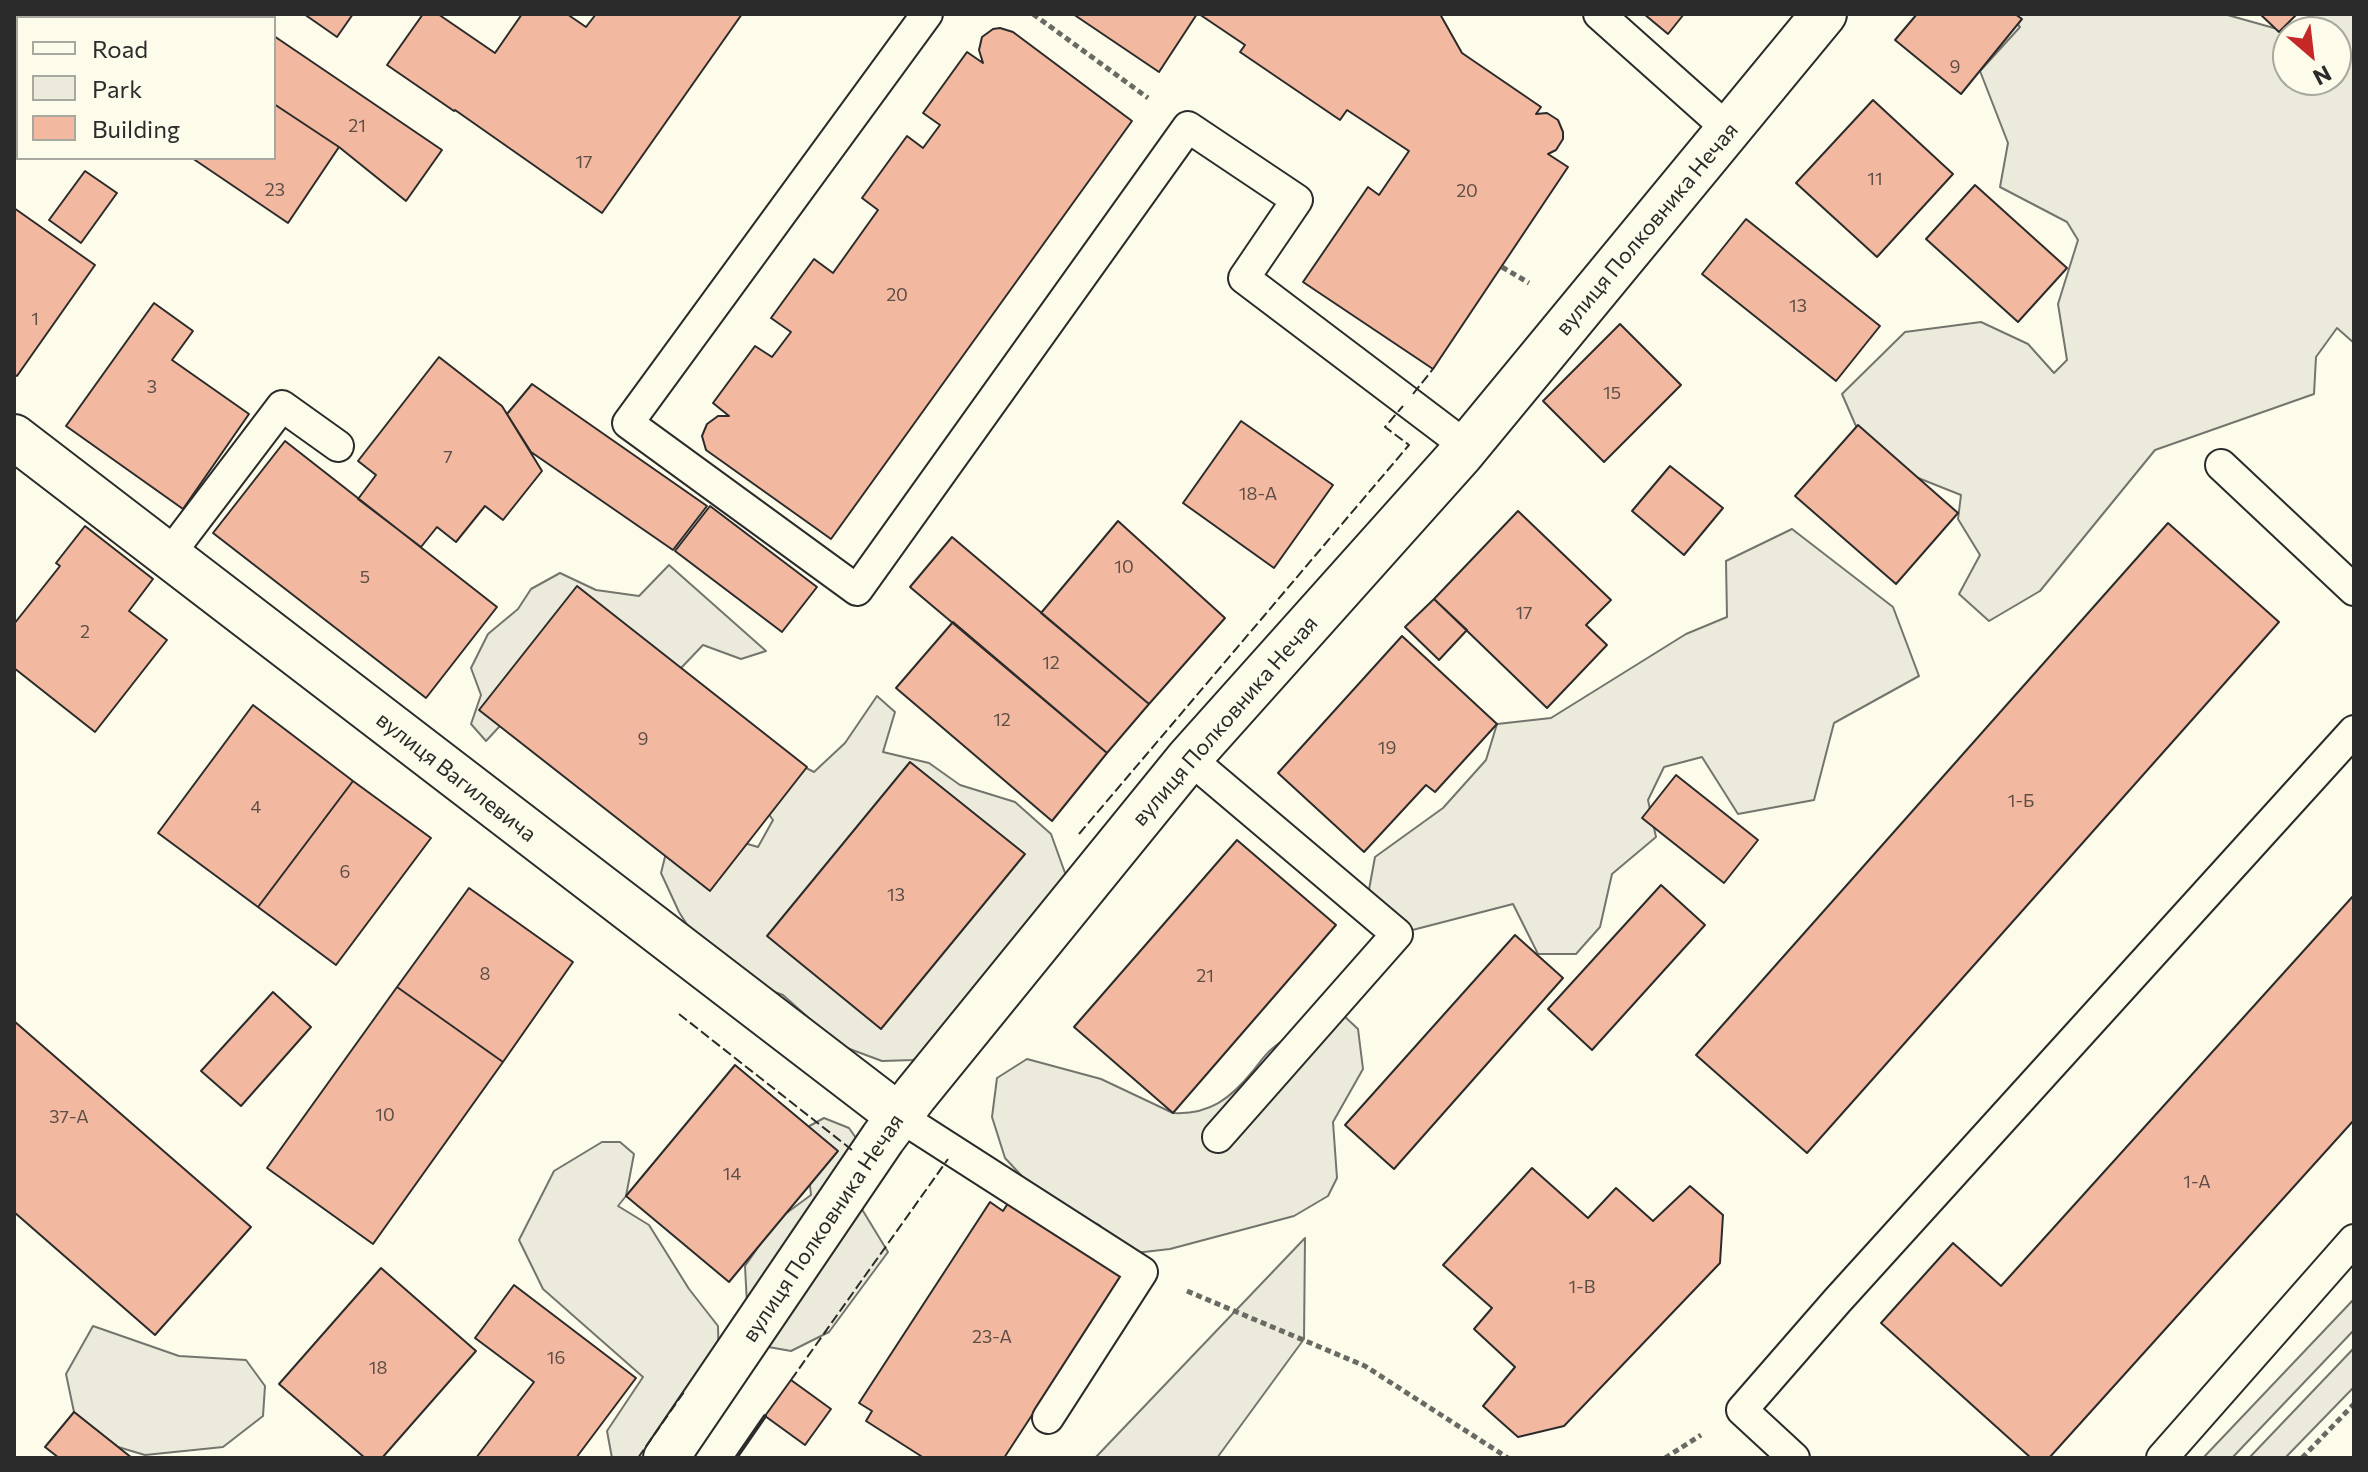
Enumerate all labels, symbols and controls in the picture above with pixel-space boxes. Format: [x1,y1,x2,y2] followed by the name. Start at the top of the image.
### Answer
[16,16,276,160] legend
[2272,16,2352,96] north arrow
[92,34,148,63] text: Road
[1950,56,1960,78] house number: 9
[2309,60,2336,92] text: N
[92,74,142,103] text: Park
[92,114,180,143] text: Building
[348,115,366,137] house number: 21
[1550,117,1744,341] street label: вулиця Полковника Нечая
[575,151,593,173] house number: 17
[1867,168,1883,190] house number: 11
[265,179,285,201] house number: 23
[1456,180,1478,202] house number: 20
[886,284,908,306] house number: 20
[1789,295,1807,317] house number: 13
[31,308,39,330] house number: 1
[147,376,157,398] house number: 3
[1603,382,1621,404] house number: 15
[443,446,453,468] house number: 7
[1239,483,1277,505] house number: 18-А
[1114,556,1134,578] house number: 10
[360,566,370,588] house number: 5
[1515,602,1533,624] house number: 17
[1127,611,1323,831] street label: вулиця Полковника Нечая
[80,621,90,643] house number: 2
[1042,652,1060,674] house number: 12
[371,706,541,848] street label: вулиця Вагилевича
[993,709,1011,731] house number: 12
[638,728,648,750] house number: 9
[1378,737,1396,759] house number: 19
[2008,790,2034,812] house number: 1-Б
[251,796,261,818] house number: 4
[340,861,350,883] house number: 6
[887,884,905,906] house number: 13
[480,963,490,985] house number: 8
[1196,965,1214,987] house number: 21
[375,1104,395,1126] house number: 10
[49,1106,89,1128] house number: 37-А
[737,1109,909,1347] street label: вулиця Полковника Нечая
[723,1163,741,1185] house number: 14
[2183,1171,2211,1193] house number: 1-А
[1569,1276,1595,1298] house number: 1-В
[972,1326,1012,1348] house number: 23-А
[547,1347,565,1369] house number: 16
[369,1357,387,1379] house number: 18

